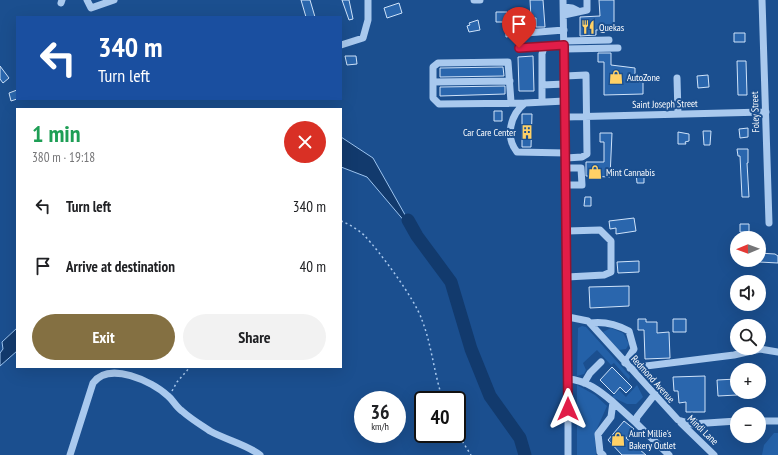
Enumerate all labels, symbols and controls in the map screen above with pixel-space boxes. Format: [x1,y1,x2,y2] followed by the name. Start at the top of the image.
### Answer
[502,7.0,536,48] pin
[508,13,530,35] icon: arrive
[580,19,596,35] restaurant icon: Quekas
[599,21,625,34] place label: Quekas
[98,28,162,65] text: 340 m
[32,32,84,84] icon: left
[98,64,150,87] text: Turn left
[608,69,624,85] shop icon: AutoZone
[627,71,660,84] place label: AutoZone
[748,91,762,133] street label: Foley Street
[632,97,698,111] street label: Saint Joseph Street
[32,118,80,149] text: 1 min
[284,121,326,163] button: close
[519,124,535,140] building icon: Car Care Center
[463,126,516,139] place label: Car Care Center
[32,149,95,166] text: 380 m · 19:18
[587,164,603,180] shop icon: Mint Cannabis
[606,166,656,179] place label: Mint Cannabis
[32,195,54,217] icon: left
[66,197,111,216] text: Turn left
[293,197,326,216] text: 340 m
[730,231,766,267] north arrow
[730,231,766,443] map controls
[32,255,54,277] icon: arrive
[66,257,175,276] text: Arrive at destination
[300,257,326,276] text: 40 m
[730,275,766,311] button: sound
[32,314,175,360] button: Exit
[183,314,326,360] button: Share
[730,319,766,355] button: search
[628,353,678,405] street label: Redmond Avenue
[730,363,766,399] button: +
[547,388,589,430] position arrow
[414,391,466,443] speed limit sign: 40
[370,399,390,425] text: 36
[730,407,766,443] button: −
[685,412,721,448] street label: Mindi Lane
[371,420,389,433] text: km/h
[629,427,676,452] place label: Aunt Millie's Bakery Outlet
[610,431,626,447] shop icon: Aunt Millie's Bakery Outlet

